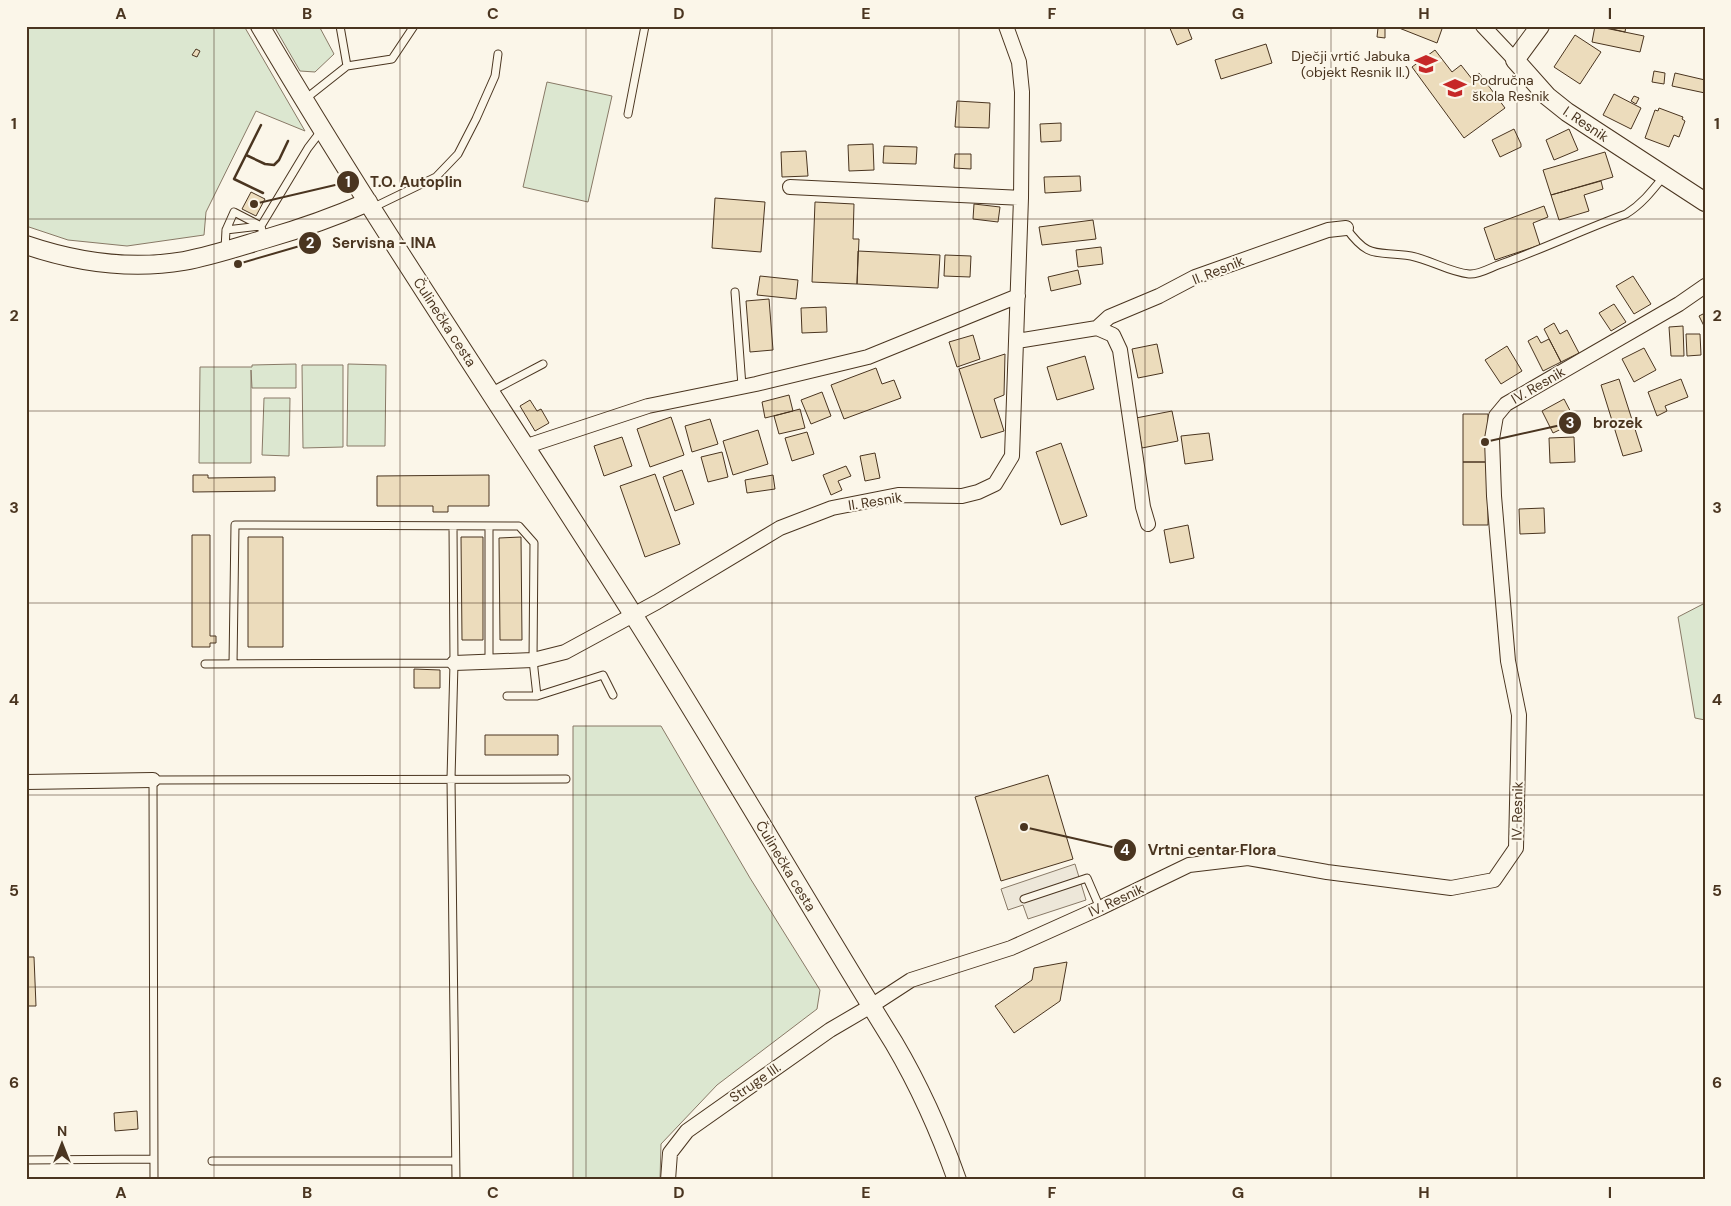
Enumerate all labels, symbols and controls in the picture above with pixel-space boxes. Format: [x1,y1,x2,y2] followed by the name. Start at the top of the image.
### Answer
[115,3,127,24] text: A
[302,3,312,24] text: B
[487,3,499,24] text: C
[673,3,685,24] text: D
[861,3,871,24] text: E
[1048,3,1057,24] text: F
[1232,3,1244,24] text: G
[1418,3,1430,24] text: H
[1608,3,1612,24] text: I
[1291,47,1410,81] place label: Dječji vrtić Jabuka (objekt Resnik II.)
[1413,51,1439,77] school or university icon: Dječji vrtić Jabuka (objekt Resnik II.)
[1472,71,1550,105] place label: Područna škola Resnik
[1442,75,1468,101] school or university icon: Područna škola Resnik
[1560,102,1612,146] street label: I. Resnik
[11,113,17,134] text: 1
[1714,113,1720,134] text: 1
[335,167,472,197] callout: T.O. Autoplin
[345,172,351,192] text: 1
[370,172,462,192] text: T.O. Autoplin
[297,228,446,258] callout: Servisna - INA
[306,233,315,253] text: 2
[332,233,436,253] text: Servisna - INA
[1189,251,1247,289] street label: II. Resnik
[409,274,481,370] street label: Čulinečka cesta
[9,305,19,326] text: 2
[1712,305,1722,326] text: 2
[1508,362,1568,408] street label: IV. Resnik
[1558,408,1653,438] callout: brozek
[1565,413,1575,433] text: 3
[1593,413,1643,433] text: brozek
[847,488,903,514] street label: II. Resnik
[9,497,19,518] text: 3
[1712,497,1722,518] text: 3
[9,689,19,710] text: 4
[1712,689,1722,710] text: 4
[1507,781,1527,841] street label: IV. Resnik
[752,817,820,915] street label: Čulinečka cesta
[1113,835,1286,865] callout: Vrtni centar Flora
[1120,840,1130,860] text: 4
[1148,840,1276,860] text: Vrtni centar Flora
[1085,879,1147,921] street label: IV. Resnik
[9,880,19,901] text: 5
[1712,880,1722,901] text: 5
[726,1058,784,1106] street label: Struge III.
[9,1072,19,1093] text: 6
[1712,1072,1722,1093] text: 6
[38,1118,88,1168] north arrow
[57,1122,67,1140] text: N
[115,1182,127,1203] text: A
[302,1182,312,1203] text: B
[487,1182,499,1203] text: C
[673,1182,685,1203] text: D
[861,1182,871,1203] text: E
[1048,1182,1057,1203] text: F
[1232,1182,1244,1203] text: G
[1418,1182,1430,1203] text: H
[1608,1182,1612,1203] text: I

